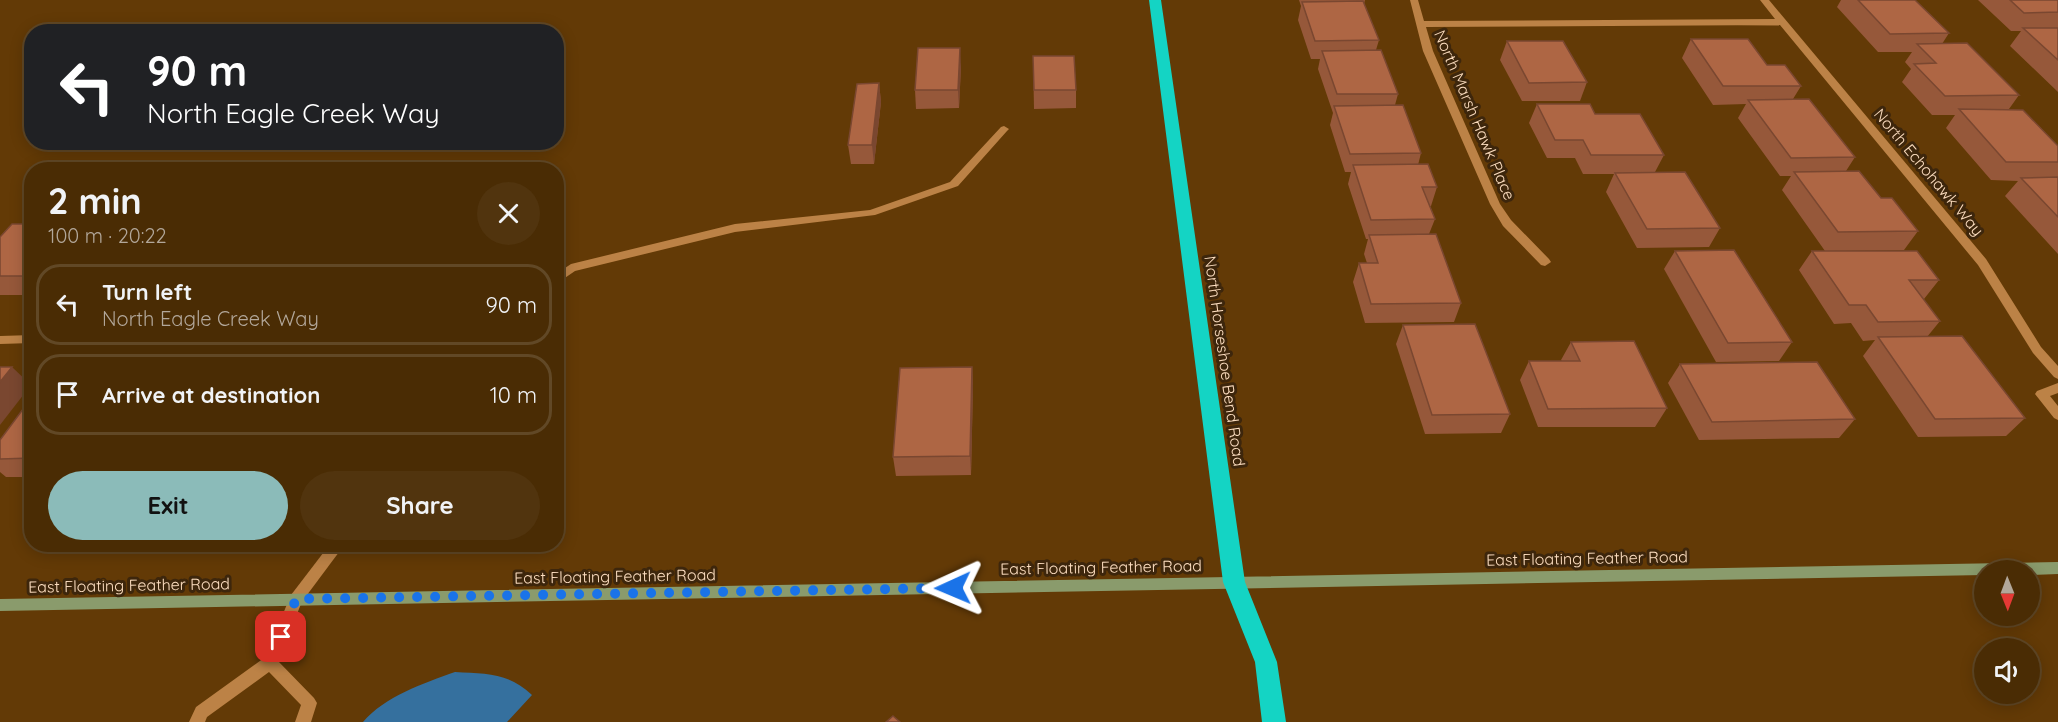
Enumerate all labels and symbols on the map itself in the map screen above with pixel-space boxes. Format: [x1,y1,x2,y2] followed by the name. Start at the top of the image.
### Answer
[1430,27,1520,203] street label: North Marsh Hawk Place
[1870,104,1988,240] street label: North Echohawk Way
[1200,254,1250,468] street label: North Horseshoe Bend Road
[1486,546,1688,570] street label: East Floating Feather Road
[1000,555,1202,579] street label: East Floating Feather Road
[921,556,985,620] position arrow
[1974,560,2040,626] north arrow
[514,564,716,588] street label: East Floating Feather Road
[28,573,230,597] street label: East Floating Feather Road
[255,611,306,662] pin

